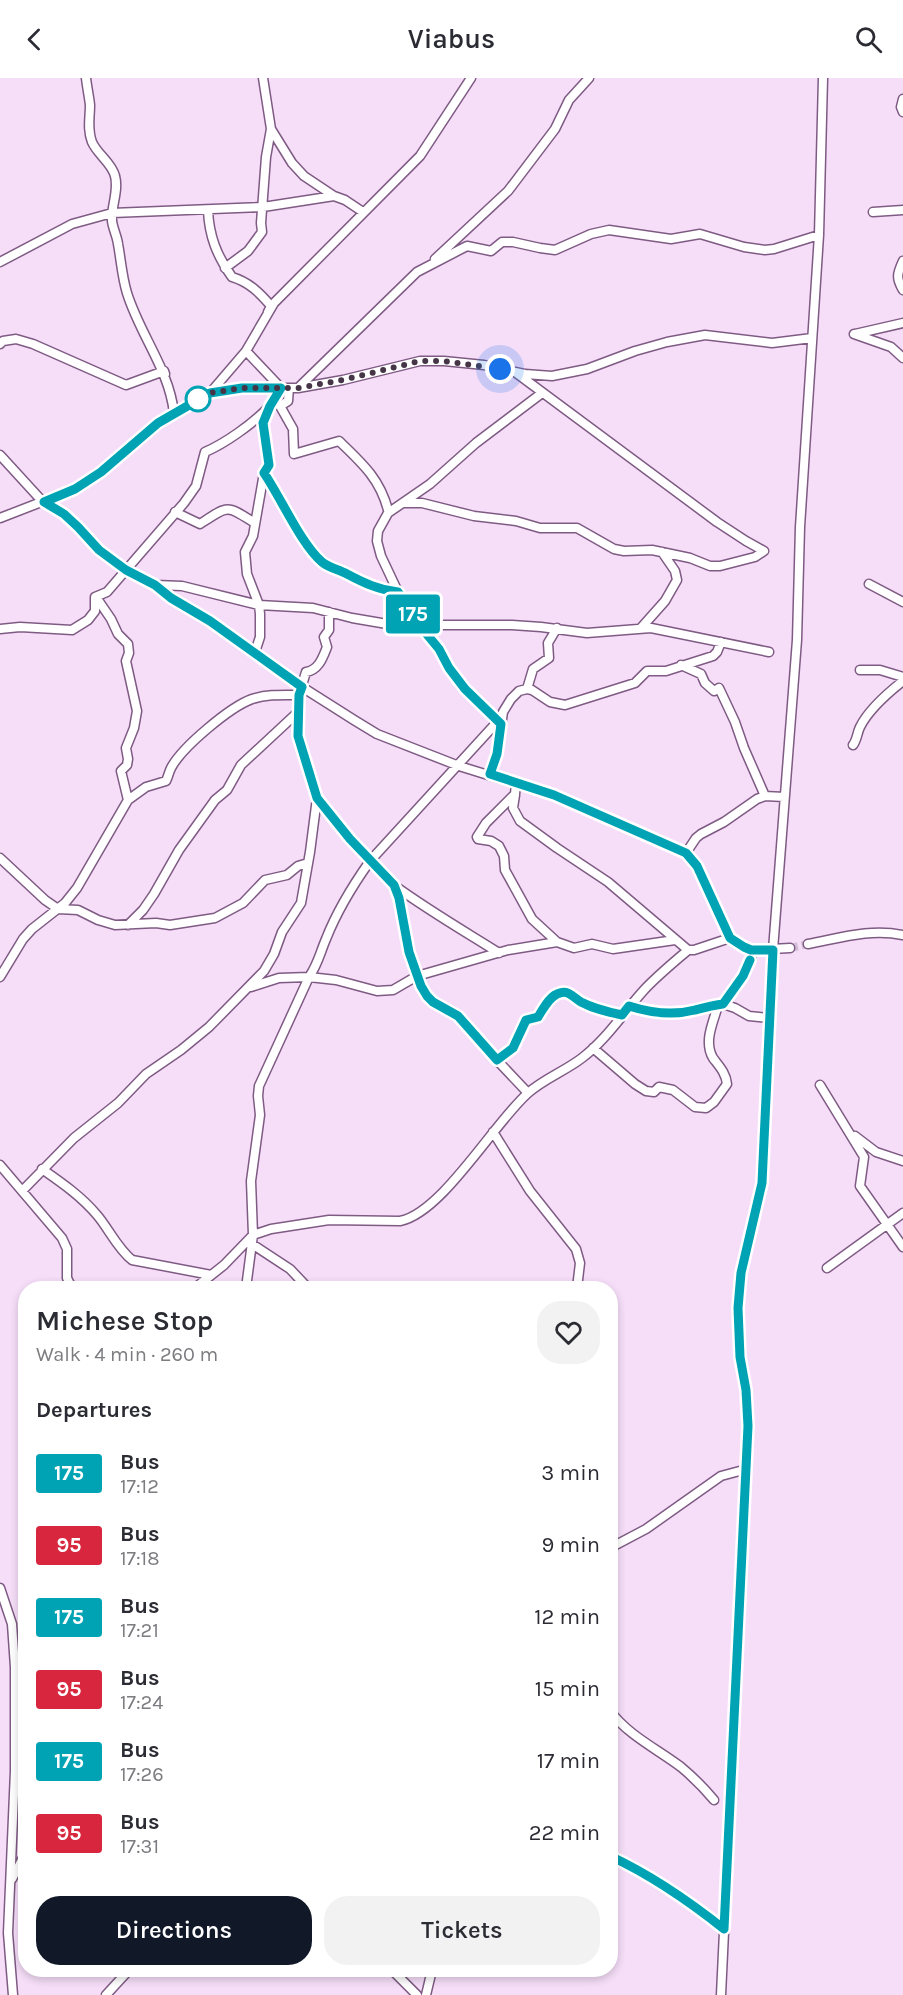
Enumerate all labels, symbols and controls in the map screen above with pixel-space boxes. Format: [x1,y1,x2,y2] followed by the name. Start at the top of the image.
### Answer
[18,23,51,56] icon: back
[408,23,495,55] text: Viabus
[852,23,885,56] icon: search
[485,354,515,384] your location
[185,386,211,412] unlabelled marker
[378,594,448,634] line badge: 175
[398,602,428,626] text: 175
[537,1301,600,1364] button: heart
[36,1304,213,1337] text: Michese Stop
[36,1343,218,1366] text: Walk · 4 min · 260 m
[36,1397,152,1423] text: Departures
[120,1449,160,1475] text: Bus
[541,1460,600,1486] text: 3 min
[54,1461,84,1485] text: 175
[120,1475,159,1498] text: 17:12
[120,1521,160,1547] text: Bus
[542,1532,600,1558] text: 9 min
[56,1533,82,1557] text: 95
[120,1547,160,1570] text: 17:18
[120,1593,160,1619] text: Bus
[534,1604,600,1630] text: 12 min
[54,1605,84,1629] text: 175
[120,1619,159,1642] text: 17:21
[120,1665,160,1691] text: Bus
[535,1676,600,1702] text: 15 min
[56,1677,82,1701] text: 95
[120,1691,163,1714] text: 17:24
[120,1737,160,1763] text: Bus
[537,1748,600,1774] text: 17 min
[54,1749,84,1773] text: 175
[120,1763,164,1786] text: 17:26
[120,1809,160,1835] text: Bus
[529,1820,600,1846] text: 22 min
[56,1821,82,1845] text: 95
[120,1835,159,1858] text: 17:31
[36,1896,312,1965] button: Directions
[324,1896,600,1965] button: Tickets

